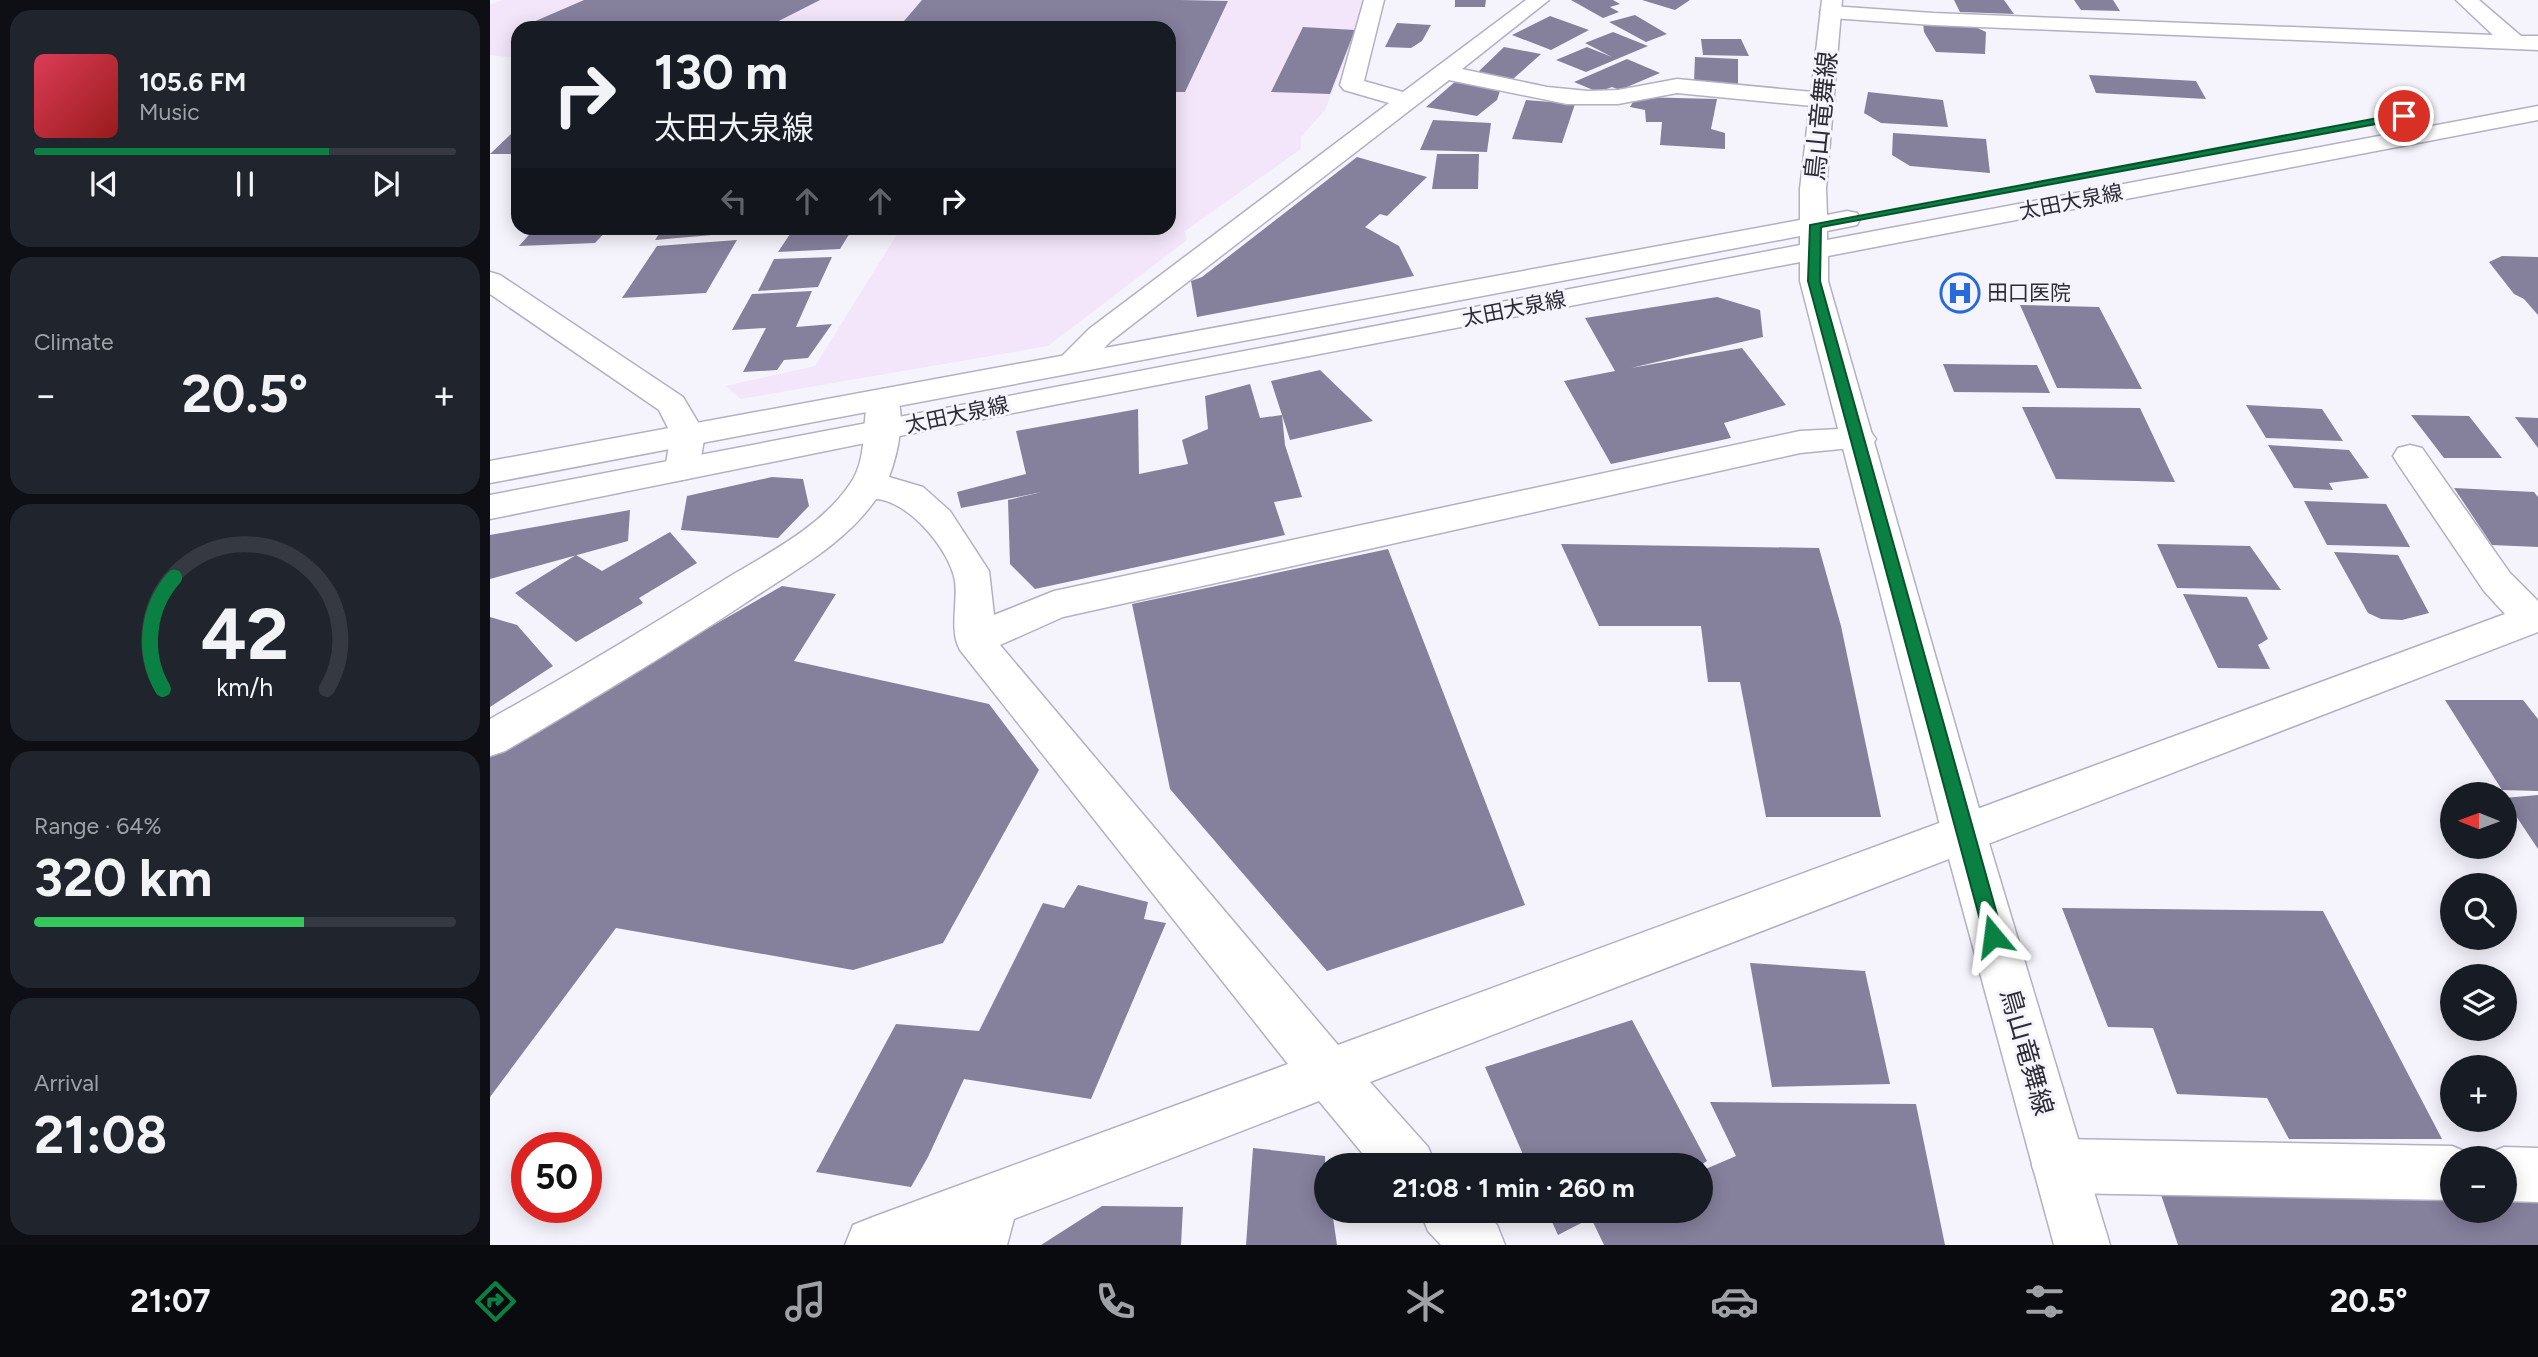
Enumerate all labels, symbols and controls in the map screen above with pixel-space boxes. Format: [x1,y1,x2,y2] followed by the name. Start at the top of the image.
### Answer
[654,42,788,101] text: 130 m
[539,49,630,140] icon: right
[1798,50,1844,182] street label: 鳥山竜舞線
[139,66,246,98] text: 105.6 FM
[2374,86,2434,146] pin
[2385,97,2423,135] icon: arrive
[139,98,200,126] text: Music
[654,109,814,147] text: 太田大泉線
[85,165,123,203] icon: previous
[226,165,264,203] icon: pause
[367,165,405,203] icon: next
[2017,179,2125,224] street label: 太田大泉線
[715,182,753,220] icon: left
[788,182,826,220] icon: ahead
[861,182,899,220] icon: ahead
[934,182,972,220] icon: right
[1939,272,1981,314] hospital icon: 田口医院
[1987,280,2071,305] place label: 田口医院
[1460,286,1568,331] street label: 太田大泉線
[34,328,113,356] text: Climate
[182,363,308,425] text: 20.5°
[34,372,58,418] text: −
[432,372,456,418] text: +
[903,391,1011,438] street label: 太田大泉線
[201,590,289,677] text: 42
[216,671,274,701] text: km/h
[2440,782,2516,859] north arrow
[2440,782,2517,1223] map controls
[34,812,162,840] text: Range · 64%
[34,847,212,909] text: 320 km
[2440,873,2517,950] button: search
[1956,899,2030,973] position arrow
[2440,964,2517,1041] button: layers
[1994,985,2060,1119] street label: 鳥山竜舞線
[2440,1055,2517,1132] button: +
[34,1069,99,1097] text: Arrival
[34,1104,167,1166] text: 21:08
[511,1132,602,1223] speed limit sign: 50
[2440,1146,2517,1223] button: −
[1392,1172,1635,1204] text: 21:08 · 1 min · 260 m
[471,1277,520,1326] icon: directions
[781,1277,830,1326] icon: music
[1091,1277,1140,1326] icon: phone
[1401,1277,1450,1326] icon: climate
[1710,1277,1759,1326] icon: car
[2020,1277,2069,1326] icon: filters
[130,1282,211,1320] text: 21:07
[2330,1282,2408,1320] text: 20.5°

